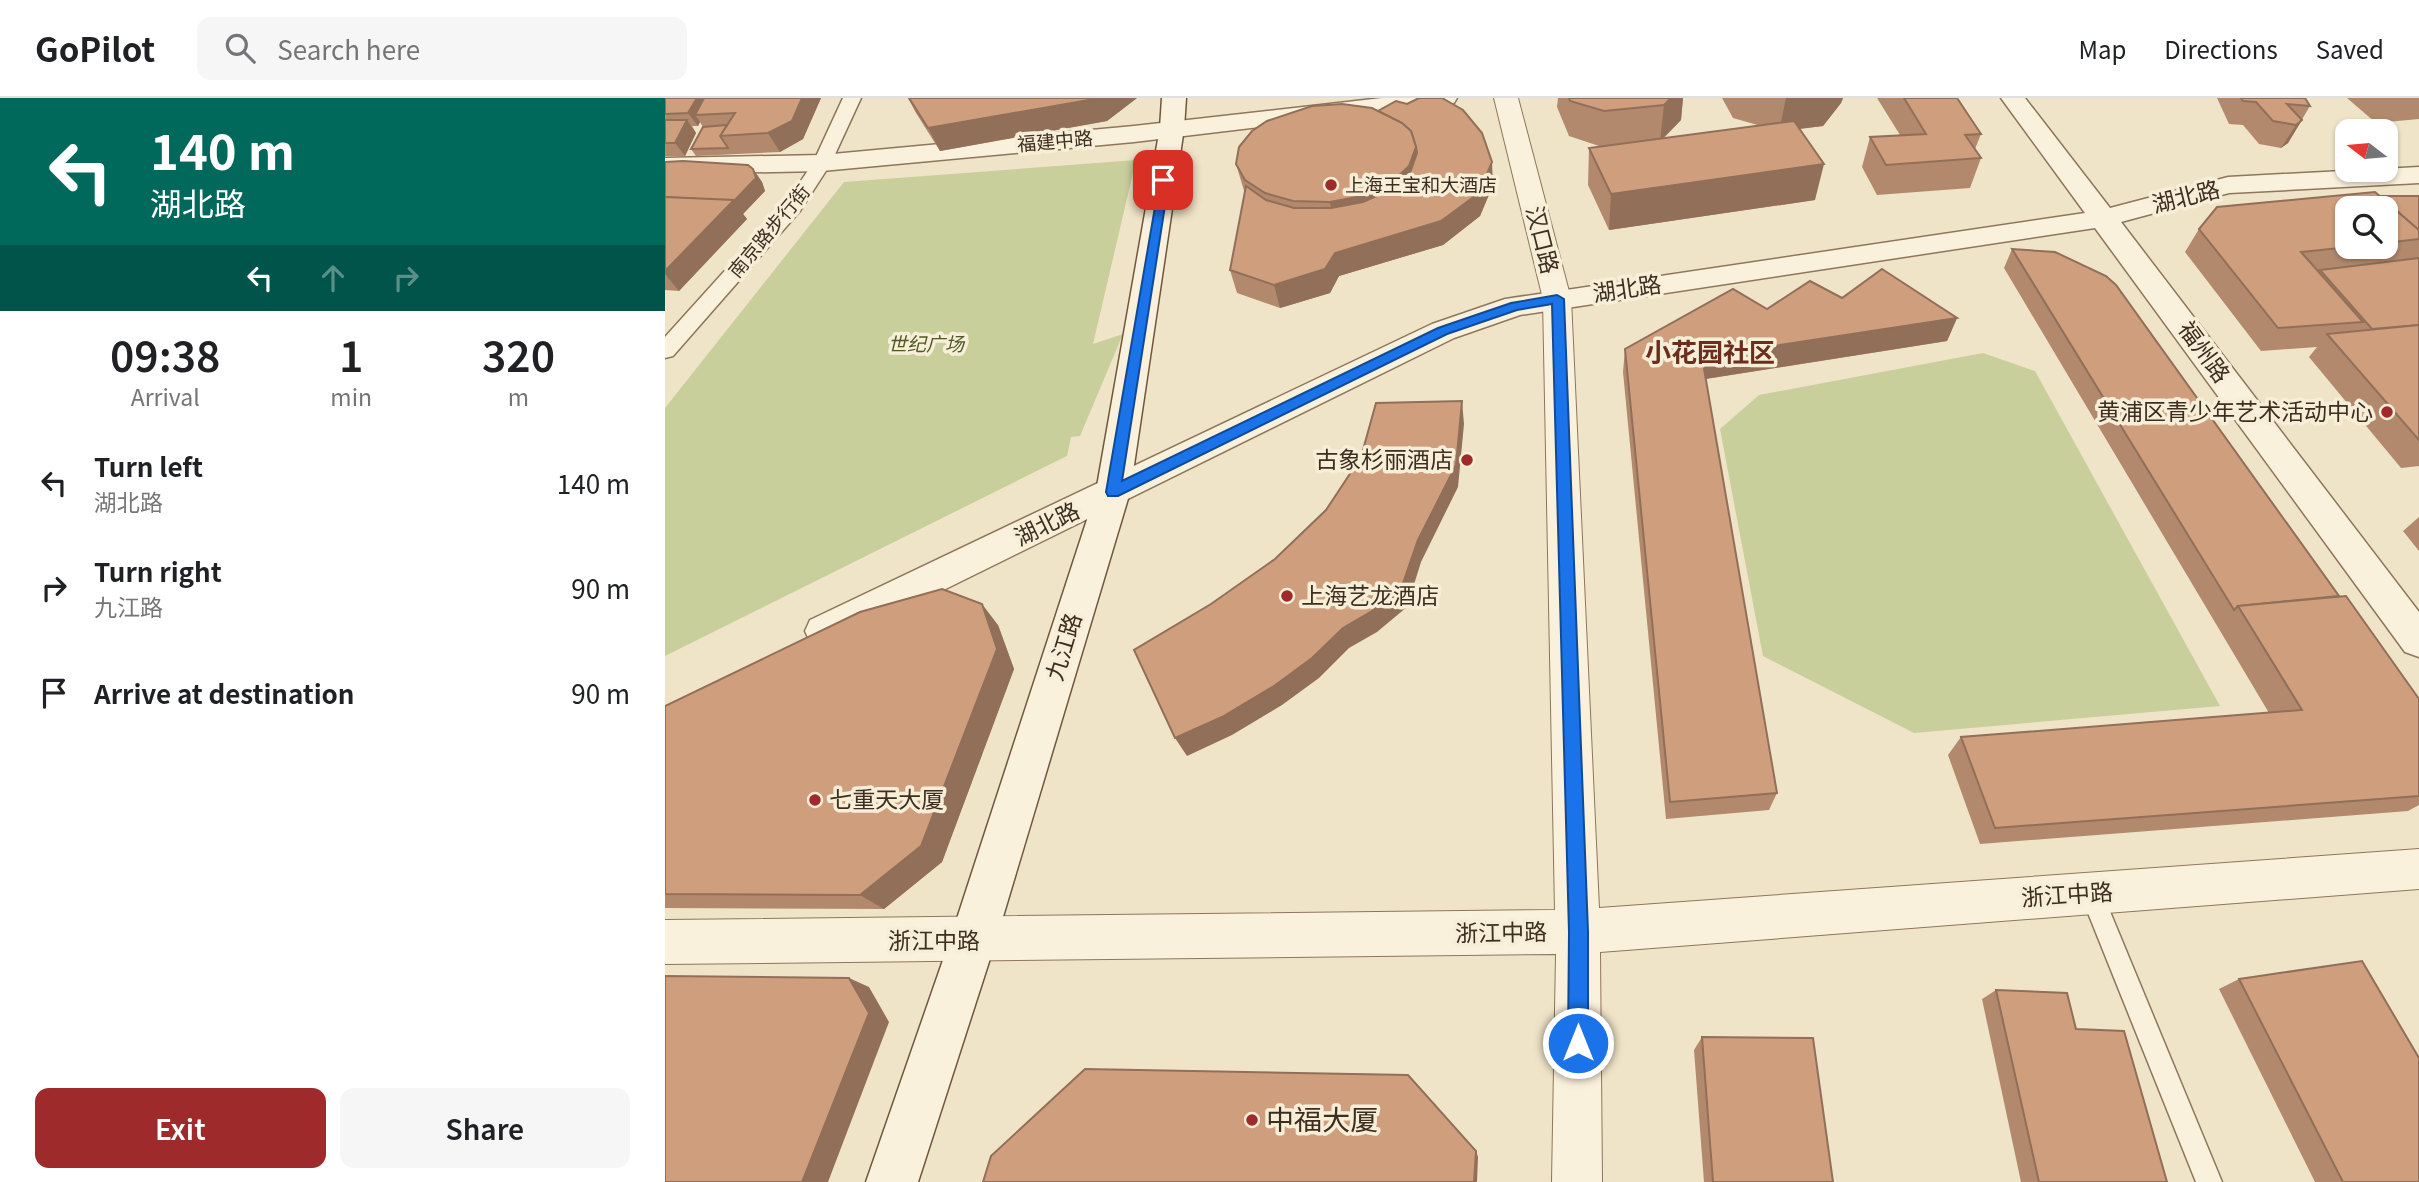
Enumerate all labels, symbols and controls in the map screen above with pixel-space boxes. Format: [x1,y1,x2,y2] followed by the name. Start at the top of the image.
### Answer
[197,17,687,80] search box
[35,24,155,72] text: GoPilot
[221,29,259,67] icon: search
[277,30,420,67] text: Search here
[2078,31,2126,66] text: Map
[2164,31,2278,66] text: Directions
[2316,31,2384,66] text: Saved
[150,113,295,184] text: 140 m
[2335,119,2397,182] north arrow
[2335,119,2398,259] map controls
[1016,123,1094,156] street label: 福建中路
[35,126,126,217] icon: left
[1133,150,1193,210] pin
[1144,161,1182,199] icon: arrive
[1345,170,1497,197] place label: 上海王宝和大酒店
[2148,170,2223,220] street label: 湖北路
[1323,177,1339,193] marker: 上海王宝和大酒店
[721,178,815,282] street label: 南京路步行街
[150,179,246,225] text: 湖北路
[2335,196,2398,259] button: search
[1519,202,1569,277] street label: 汉口路
[241,259,279,297] icon: left
[314,259,352,297] icon: ahead
[387,259,425,297] icon: right
[1590,265,1663,309] street label: 湖北路
[2172,313,2240,389] street label: 福州路
[110,323,220,384] text: 09:38
[339,323,363,384] text: 1
[482,323,555,384] text: 320
[888,329,966,356] park label: 世纪广场
[1645,332,1775,369] district label: 小花园社区
[131,379,200,413] text: Arrival
[330,379,372,413] text: min
[508,379,529,413] text: m
[2097,393,2373,427] place label: 黄浦区青少年艺术活动中心
[2379,404,2395,420] marker: 黄浦区青少年艺术活动中心
[1315,441,1453,475] place label: 古象杉丽酒店
[94,447,203,484] text: Turn left
[1459,452,1475,468] marker: 古象杉丽酒店
[35,464,73,502] icon: left
[557,464,630,501] text: 140 m
[94,484,163,518] text: 湖北路
[1008,492,1085,553] street label: 湖北路
[94,552,222,589] text: Turn right
[35,569,73,607] icon: right
[571,569,630,606] text: 90 m
[1301,577,1439,611] place label: 上海艺龙酒店
[1279,588,1295,604] marker: 上海艺龙酒店
[94,589,163,623] text: 九江路
[1036,608,1088,684] street label: 九江路
[35,674,73,712] icon: arrive
[94,674,355,711] text: Arrive at destination
[571,674,630,711] text: 90 m
[829,781,944,815] place label: 七重天大厦
[807,792,823,808] marker: 七重天大厦
[2020,873,2114,913] street label: 浙江中路
[1455,913,1547,949] street label: 浙江中路
[888,922,980,956] street label: 浙江中路
[1541,1006,1615,1080] position arrow
[35,1088,326,1168] button: Exit
[340,1088,630,1168] button: Share
[1266,1098,1378,1138] place label: 中福大厦
[1244,1112,1260,1128] marker: 中福大厦

